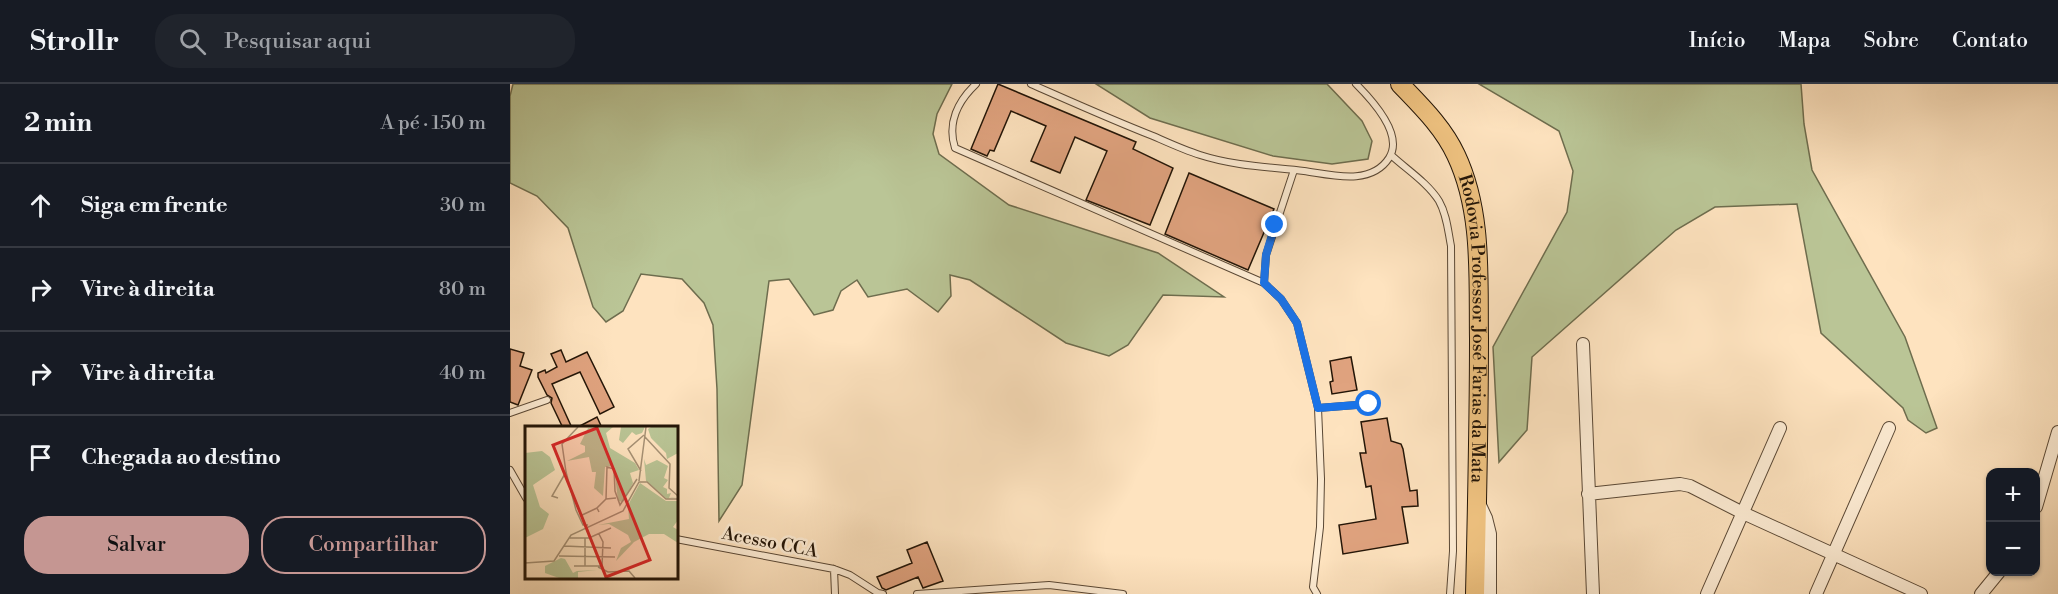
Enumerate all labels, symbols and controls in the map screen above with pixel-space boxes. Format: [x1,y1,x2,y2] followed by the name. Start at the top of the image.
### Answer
[155,14,575,68] search box
[30,24,119,59] text: Strollr
[176,25,209,58] icon: search
[224,28,371,55] text: Pesquisar aqui
[1689,28,1746,54] text: Início
[1779,28,1831,54] text: Mapa
[1864,28,1919,54] text: Sobre
[1952,28,2028,54] text: Contato
[24,107,92,139] text: 2 min
[380,111,486,136] text: A pé · 150 m
[1453,171,1490,484] street label: Rodovia Professor José Farias da Mata
[24,189,57,222] icon: ahead
[81,192,228,219] text: Siga em frente
[440,193,486,218] text: 30 m
[1261,211,1287,237] route end
[24,273,57,306] icon: right
[81,276,215,303] text: Vire à direita
[439,277,486,302] text: 80 m
[24,357,57,390] icon: right
[81,360,215,387] text: Vire à direita
[439,361,486,386] text: 40 m
[1355,390,1381,416] route start
[525,426,678,579] inset map
[24,441,57,474] icon: arrive
[81,444,281,471] text: Chegada ao destino
[1986,468,2040,576] map controls
[1986,468,2040,522] button: +
[24,516,249,574] button: Salvar
[261,516,486,574] button: Compartilhar
[719,522,820,563] street label: Acesso CCA
[1986,522,2040,576] button: −

